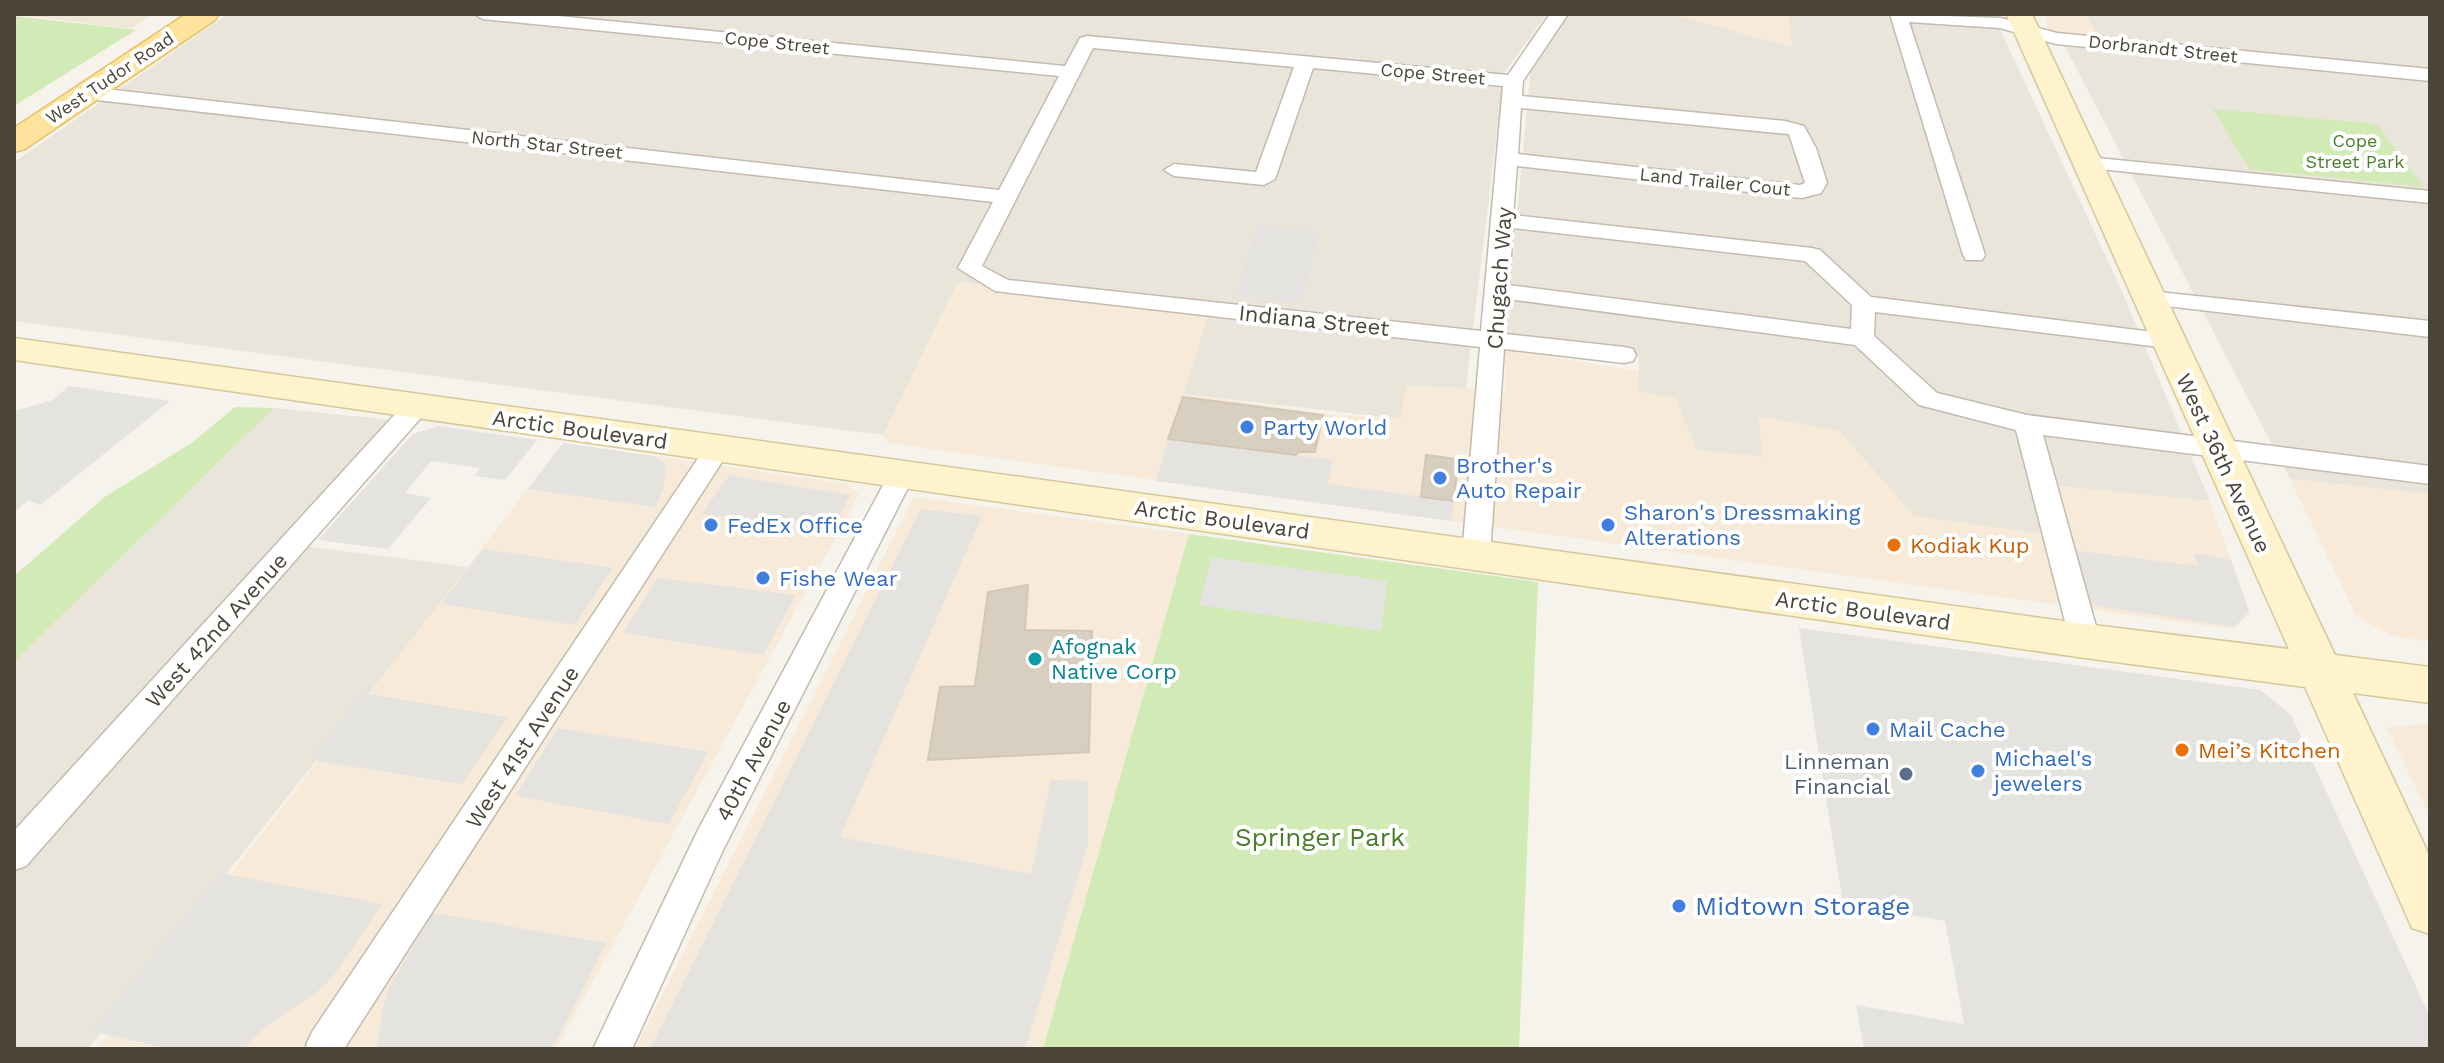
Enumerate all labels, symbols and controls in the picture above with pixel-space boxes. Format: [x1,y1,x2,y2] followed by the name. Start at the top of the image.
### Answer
[42,27,178,128] street label: West Tudor Road
[724,27,831,58] street label: Cope Street
[2087,30,2239,67] street label: Dorbrandt Street
[1380,58,1487,89] street label: Cope Street
[470,126,624,163] street label: North Star Street
[2305,130,2405,172] park label: Cope Street Park
[1639,163,1792,200] street label: Land Trailer Cout
[1482,205,1517,350] street label: Chugach Way
[1237,300,1391,341] street label: Indiana Street
[2171,370,2276,557] street label: West 36th Avenue
[491,405,669,454] street label: Arctic Boulevard
[1263,415,1387,440] place label: Party World
[1238,418,1256,436] marker: Party World
[1456,453,1582,503] place label: Brother's Auto Repair
[1431,469,1449,487] marker: Brother's Auto Repair
[1133,495,1311,544] street label: Arctic Boulevard
[1624,500,1861,550] place label: Sharon's Dressmaking Alterations
[727,513,863,538] place label: FedEx Office
[702,516,720,534] marker: FedEx Office
[1599,516,1617,534] marker: Sharon's Dressmaking Alterations
[1910,533,2030,558] place label: Kodiak Kup
[1885,536,1903,554] marker: Kodiak Kup
[140,548,292,713] street label: West 42nd Avenue
[779,566,898,591] place label: Fishe Wear
[754,569,772,587] marker: Fishe Wear
[1774,586,1952,635] street label: Arctic Boulevard
[1051,634,1177,684] place label: Afognak Native Corp
[1026,650,1044,668] marker: Afognak Native Corp
[461,661,584,833] street label: West 41st Avenue
[711,695,796,825] street label: 40th Avenue
[1889,717,2006,742] place label: Mail Cache
[1864,720,1882,738] marker: Mail Cache
[2198,738,2341,763] place label: Mei’s Kitchen
[2173,741,2191,759] marker: Mei’s Kitchen
[1992,746,2092,796] place label: Michael's jewelers
[1784,749,1890,799] place label: Linneman Financial
[1969,762,1987,780] marker: Michael's jewelers
[1897,765,1915,783] marker: Linneman Financial
[1235,822,1405,852] park label: Springer Park
[1695,891,1910,921] place label: Midtown Storage
[1670,897,1688,915] marker: Midtown Storage

